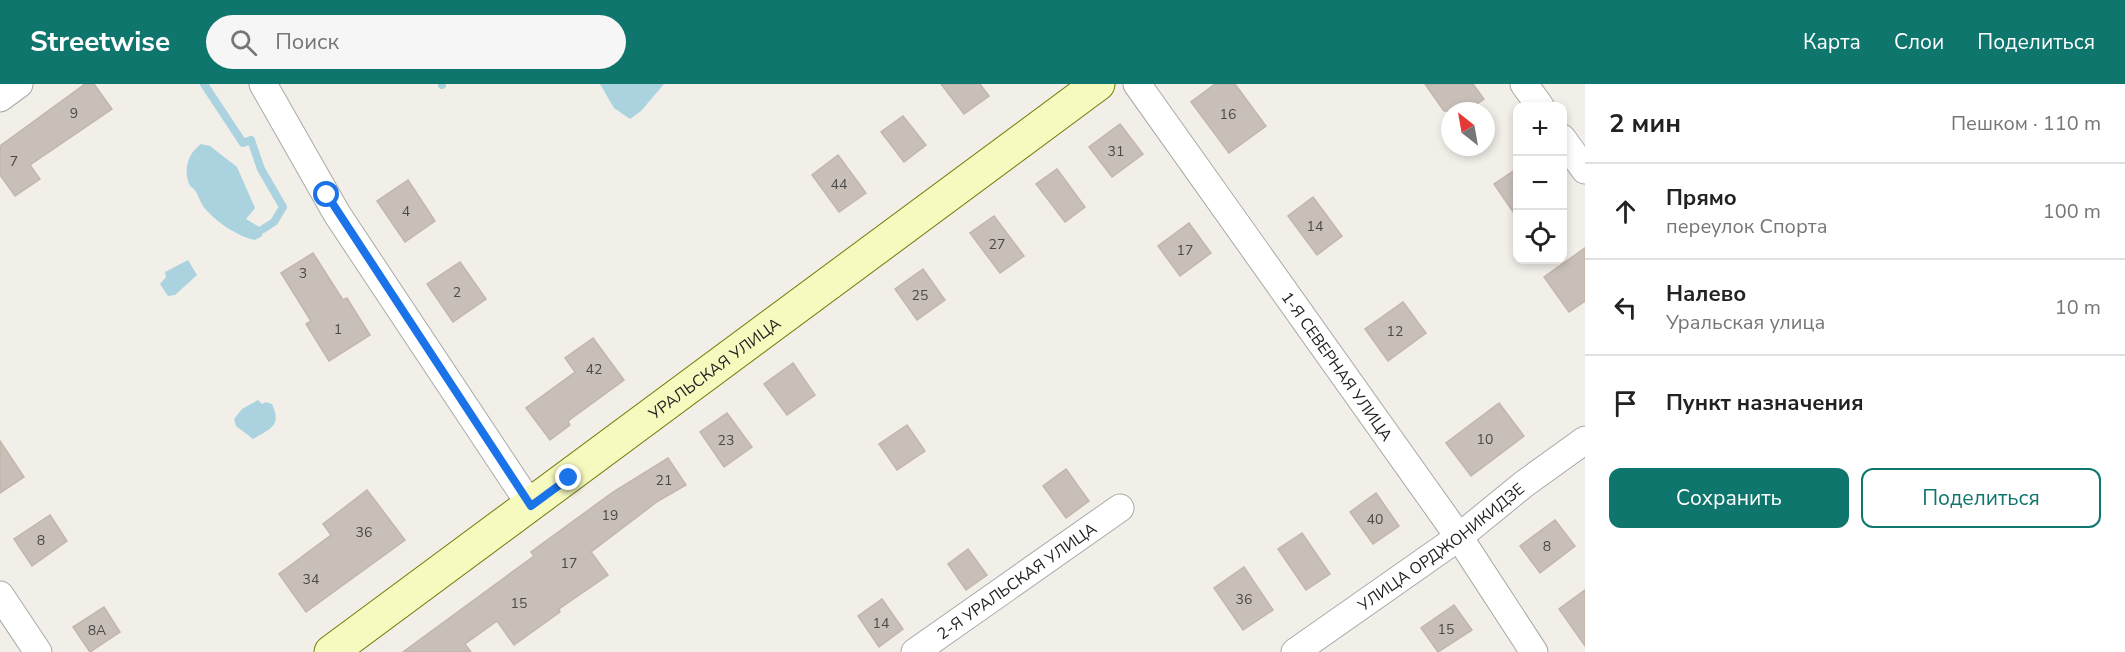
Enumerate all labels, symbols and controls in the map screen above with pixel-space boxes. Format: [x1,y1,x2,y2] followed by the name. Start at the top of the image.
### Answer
[206,15,626,69] search box
[30,23,170,61] text: Streetwise
[227,26,260,59] icon: search
[275,27,339,57] text: Поиск
[1803,28,1861,56] text: Карта
[1894,28,1944,56] text: Слои
[1977,28,2095,56] text: Поделиться
[1441,102,1495,156] north arrow
[1513,102,1567,264] map controls
[1513,102,1567,156] button: +
[70,104,78,123] house number: 9
[1220,105,1236,124] house number: 16
[1609,106,1681,141] text: 2 мин
[1951,110,2101,137] text: Пешком · 110 m
[1108,142,1124,161] house number: 31
[10,152,18,171] house number: 7
[1513,156,1567,210] button: −
[831,175,847,194] house number: 44
[313,181,339,207] route start
[1666,183,1737,213] text: Прямо
[1609,195,1642,228] icon: ahead
[2043,198,2101,225] text: 100 m
[402,202,410,221] house number: 4
[1513,210,1567,264] button: locate
[1666,213,1827,240] text: переулок Спорта
[1307,217,1323,236] house number: 14
[989,235,1005,254] house number: 27
[1177,241,1193,260] house number: 17
[299,264,307,283] house number: 3
[1666,279,1746,309] text: Налево
[453,283,461,302] house number: 2
[912,286,928,305] house number: 25
[1276,287,1398,446] street label: 1-Я СЕВЕРНАЯ УЛИЦА
[1609,291,1642,324] icon: left
[2055,294,2101,321] text: 10 m
[1666,309,1825,336] text: Уральская улица
[644,313,786,426] street label: УРАЛЬСКАЯ УЛИЦА
[334,320,342,339] house number: 1
[1387,322,1403,341] house number: 12
[586,360,602,379] house number: 42
[1609,387,1642,420] icon: arrive
[1666,388,1864,418] text: Пункт назначения
[1477,430,1493,449] house number: 10
[718,431,734,450] house number: 23
[555,464,581,490] route end
[1609,468,1849,528] button: Сохранить
[1861,468,2101,528] button: Поделиться
[656,471,672,490] house number: 21
[1353,478,1529,617] street label: УЛИЦА ОРДЖОНИКИДЗЕ
[602,506,618,525] house number: 19
[1367,510,1383,529] house number: 40
[933,518,1101,645] street label: 2-Я УРАЛЬСКАЯ УЛИЦА
[356,523,372,542] house number: 36
[37,531,45,550] house number: 8
[1543,537,1551,556] house number: 8
[561,554,577,573] house number: 17
[303,570,319,589] house number: 34
[1236,590,1252,609] house number: 36
[511,594,527,613] house number: 15
[873,614,889,633] house number: 14
[1438,620,1454,639] house number: 15
[88,621,106,640] house number: 8А

